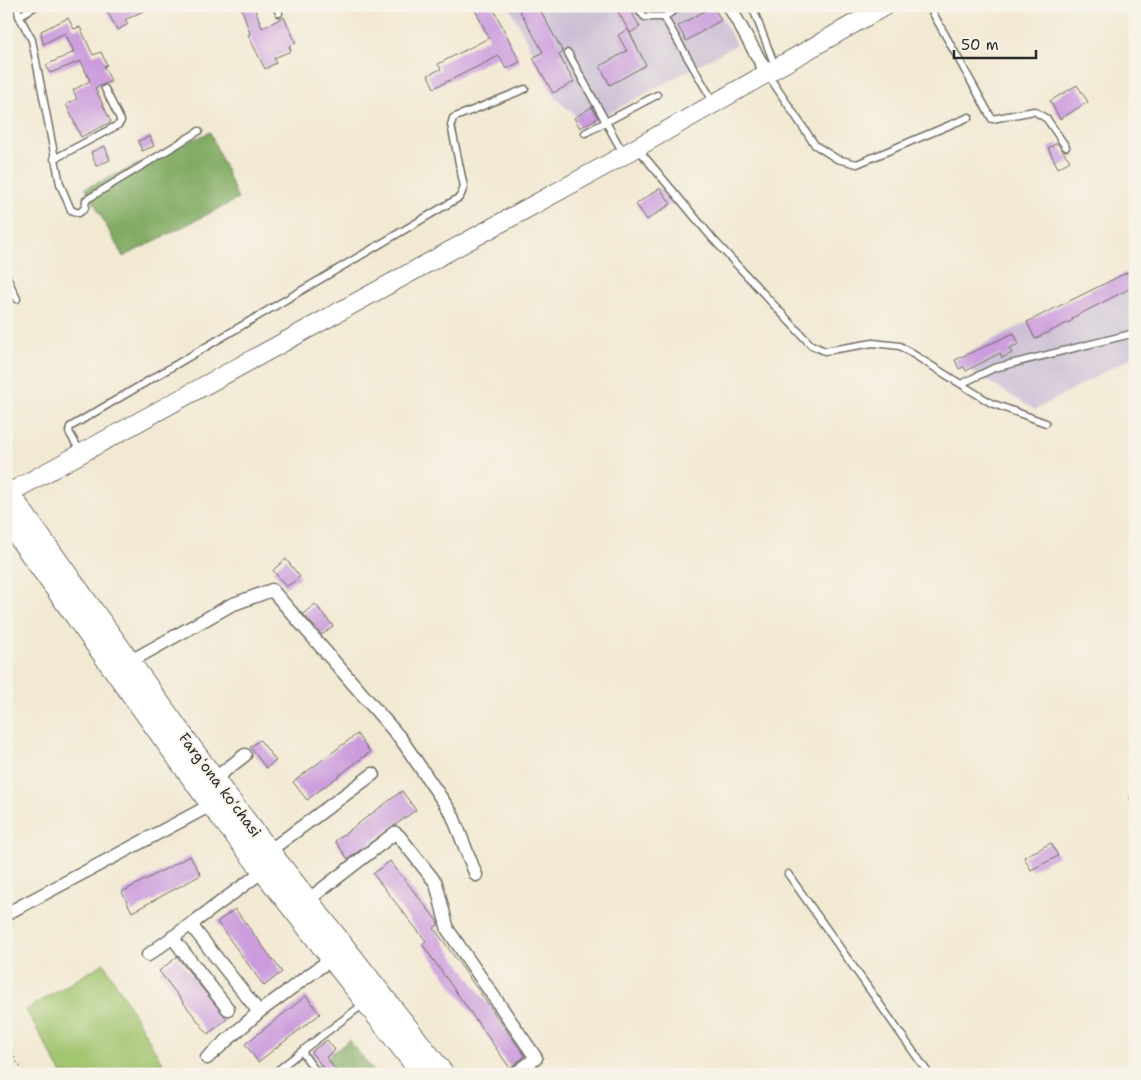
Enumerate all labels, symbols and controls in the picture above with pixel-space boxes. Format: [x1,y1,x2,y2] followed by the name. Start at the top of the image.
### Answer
[954,28,1036,60] scale bar
[961,35,999,55] text: 50 m
[174,729,266,841] street label: Fargʻona koʻchasi

